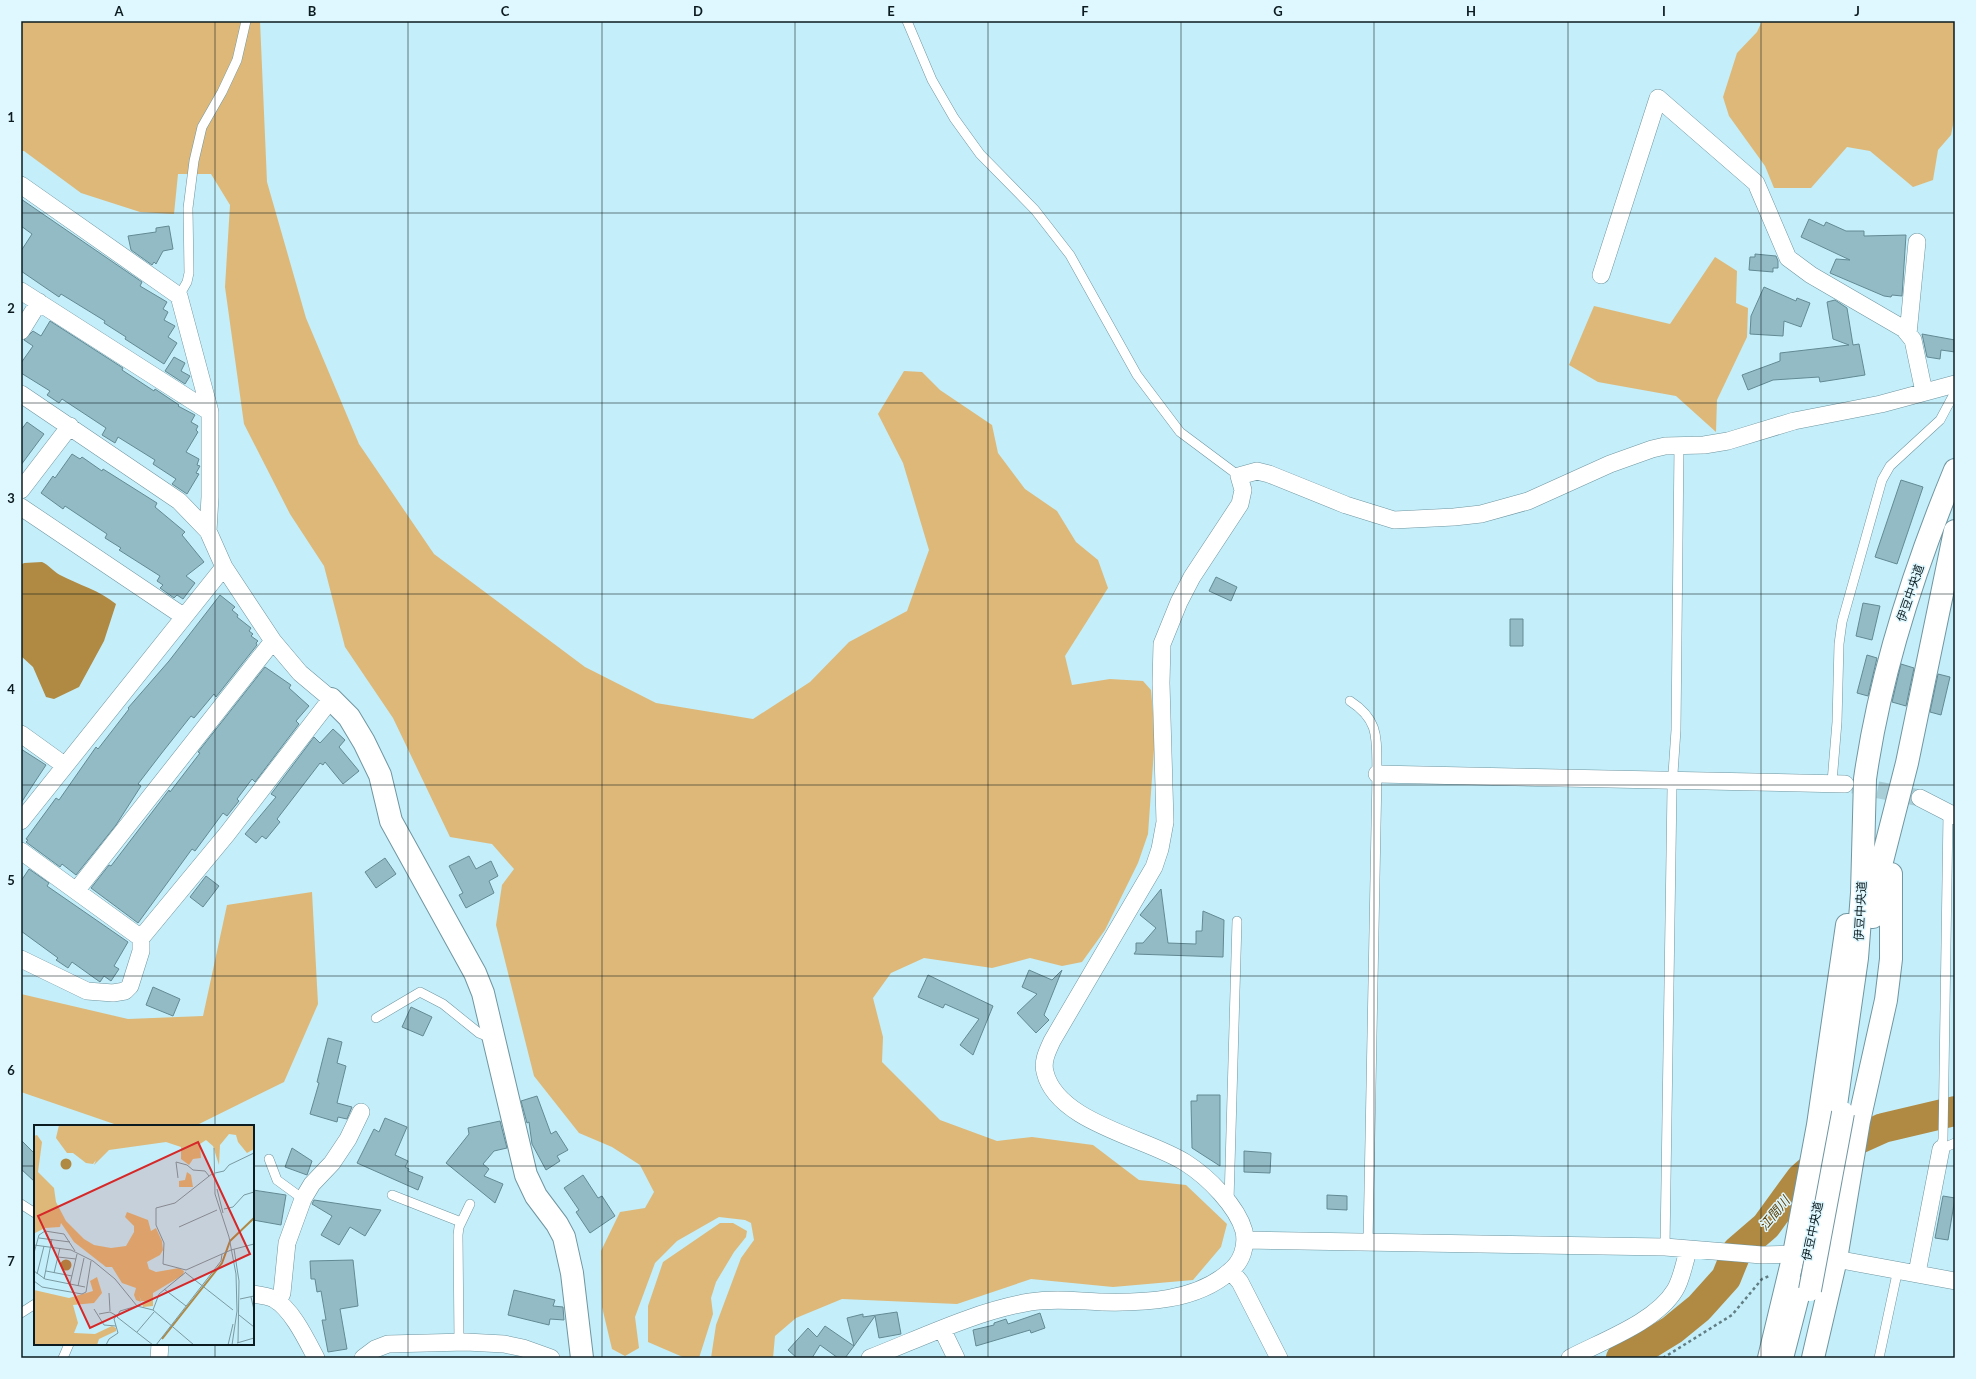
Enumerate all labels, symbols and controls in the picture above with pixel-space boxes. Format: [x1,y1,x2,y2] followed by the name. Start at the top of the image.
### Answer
[113,3,124,19] text: A
[308,3,317,19] text: B
[501,3,510,19] text: C
[693,3,703,19] text: D
[887,3,895,19] text: E
[1081,3,1089,19] text: F
[1273,3,1283,19] text: G
[1466,3,1476,19] text: H
[1662,3,1666,19] text: I
[1854,3,1860,19] text: J
[7,109,15,125] text: 1
[7,300,15,316] text: 2
[7,490,15,506] text: 3
[1893,562,1927,624] street label: 伊豆中央道
[7,681,15,697] text: 4
[7,872,15,888] text: 5
[1851,881,1869,941] street label: 伊豆中央道
[7,1062,15,1078] text: 6
[34,1125,254,1345] inset map
[1755,1191,1794,1233] water label: 江間川
[1798,1200,1826,1262] street label: 伊豆中央道
[7,1253,15,1269] text: 7

